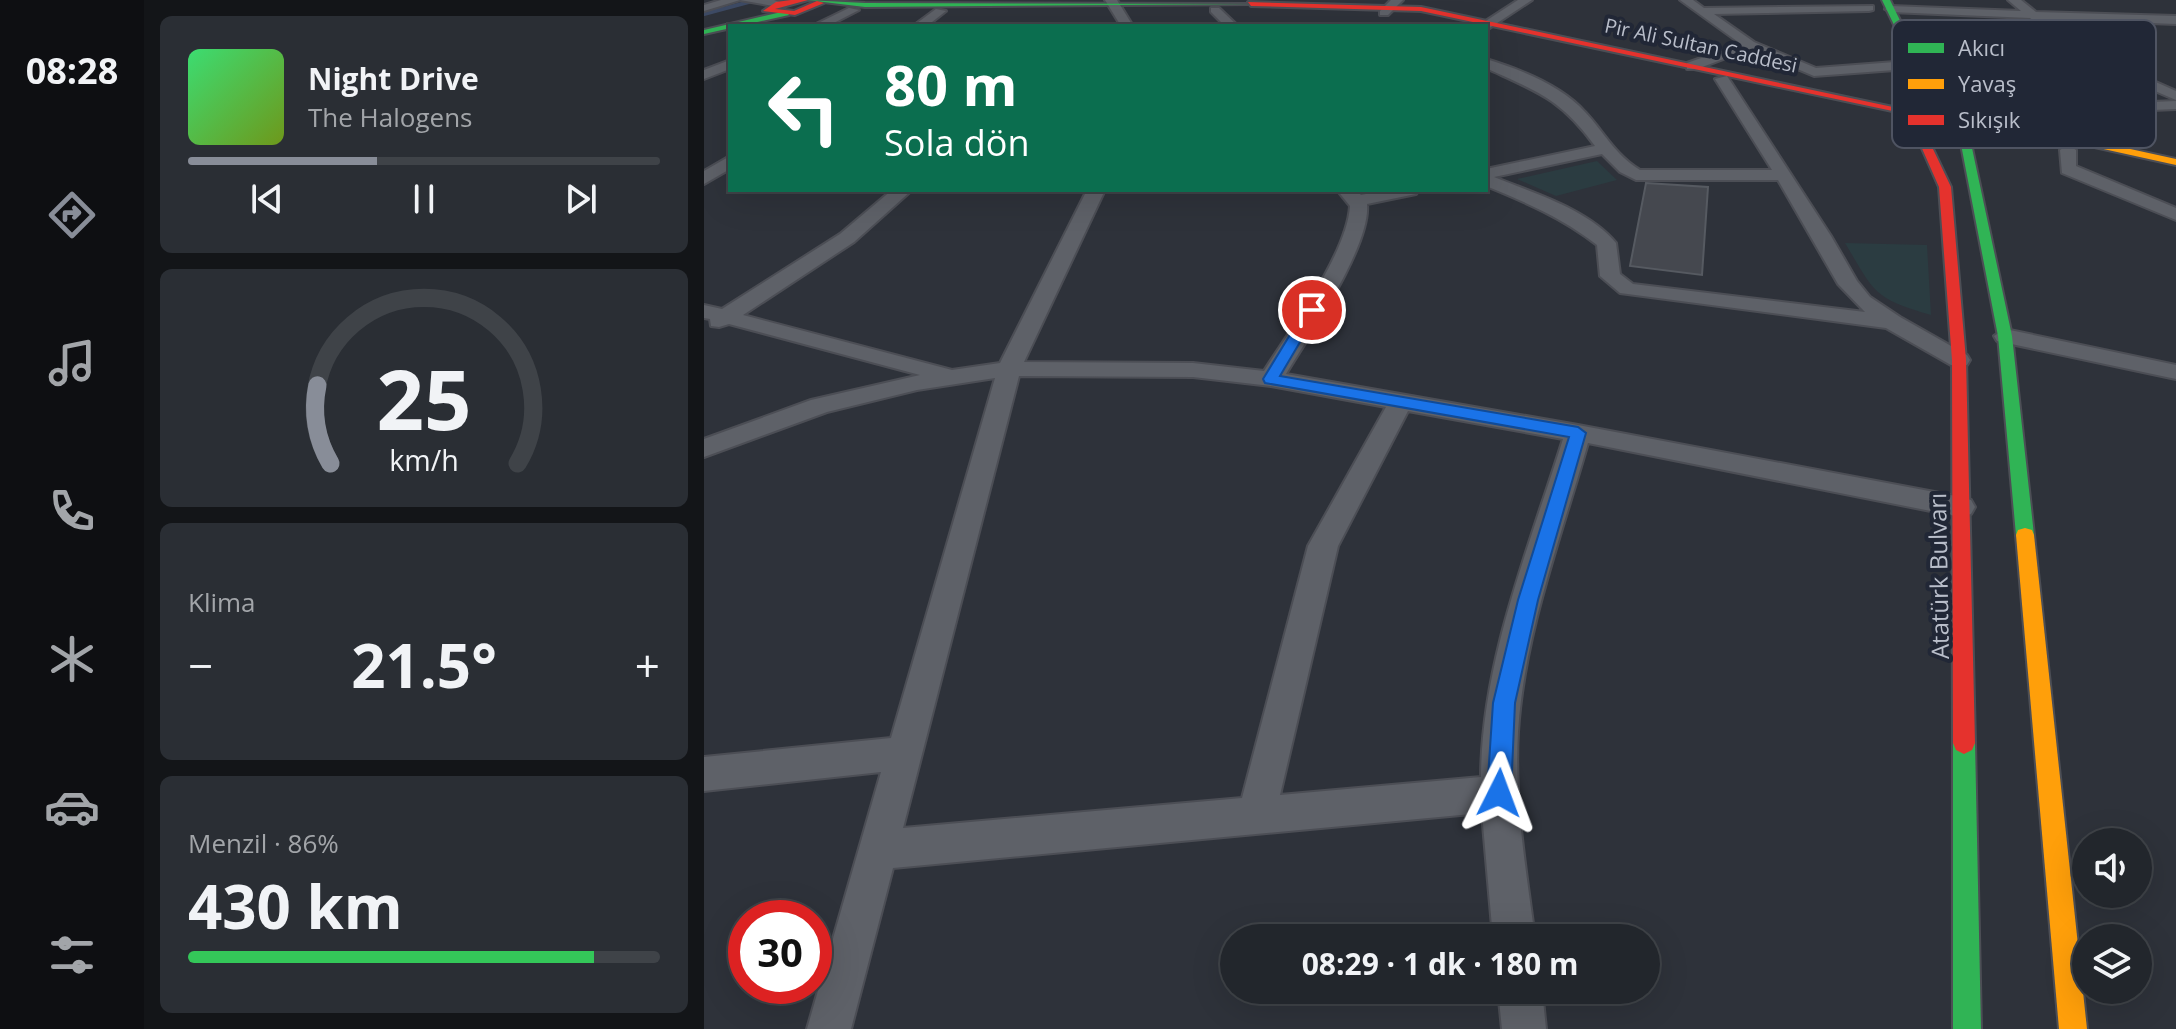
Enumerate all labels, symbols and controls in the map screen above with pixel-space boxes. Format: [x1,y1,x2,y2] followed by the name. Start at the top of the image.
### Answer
[1602,11,1800,79] street label: Pir Ali Sultan Caddesi
[1892,20,2156,148] legend
[1958,32,2005,62] text: Akıcı
[26,46,118,95] text: 08:28
[884,46,1018,122] text: 80 m
[752,56,856,160] icon: left
[308,58,479,99] text: Night Drive
[1958,68,2016,98] text: Yavaş
[308,99,473,135] text: The Halogens
[1958,104,2021,134] text: Sıkışık
[884,118,1030,167] text: Sola dön
[245,177,289,221] icon: previous
[402,177,446,221] icon: pause
[559,177,603,221] icon: next
[44,187,100,243] icon: directions
[1278,276,1346,344] pin
[1290,288,1334,332] icon: arrive
[44,335,100,391] icon: music
[376,340,472,453] text: 25
[389,440,459,479] text: km/h
[44,483,100,539] icon: phone
[1920,492,1956,660] street label: Atatürk Bulvarı
[188,584,256,620] text: Klima
[351,624,497,706] text: 21.5°
[44,631,100,687] icon: climate
[188,635,213,695] text: −
[635,635,660,695] text: +
[1457,751,1541,835] position arrow
[44,779,100,835] icon: car
[188,825,339,861] text: Menzil · 86%
[2072,828,2152,1004] map controls
[2072,828,2152,908] button: sound
[188,865,403,947] text: 430 km
[728,900,832,1004] speed limit sign: 30
[2072,924,2152,1004] button: layers
[44,927,100,983] icon: filters
[1302,943,1578,984] text: 08:29 · 1 dk · 180 m

